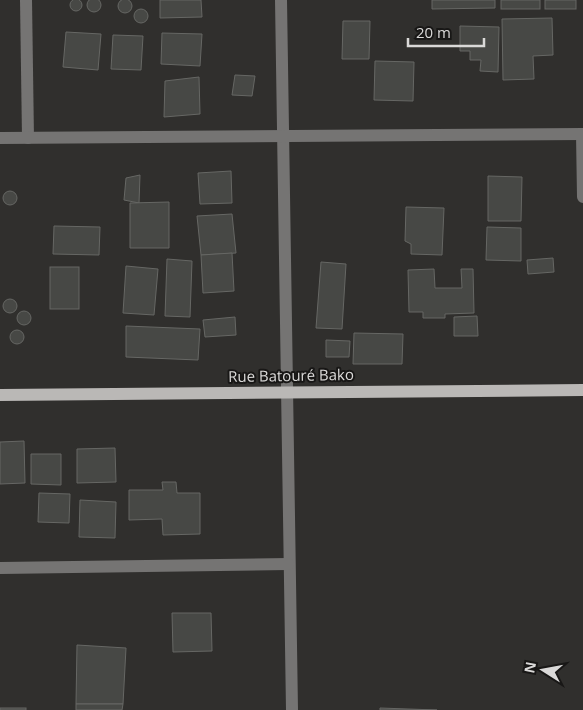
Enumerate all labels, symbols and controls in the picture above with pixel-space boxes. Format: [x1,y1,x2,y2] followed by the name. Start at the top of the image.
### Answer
[408,15,484,47] scale bar
[416,22,451,42] text: 20 m
[228,364,354,386] street label: Rue Batouré Bako
[518,645,568,695] north arrow
[519,660,540,675] text: N

